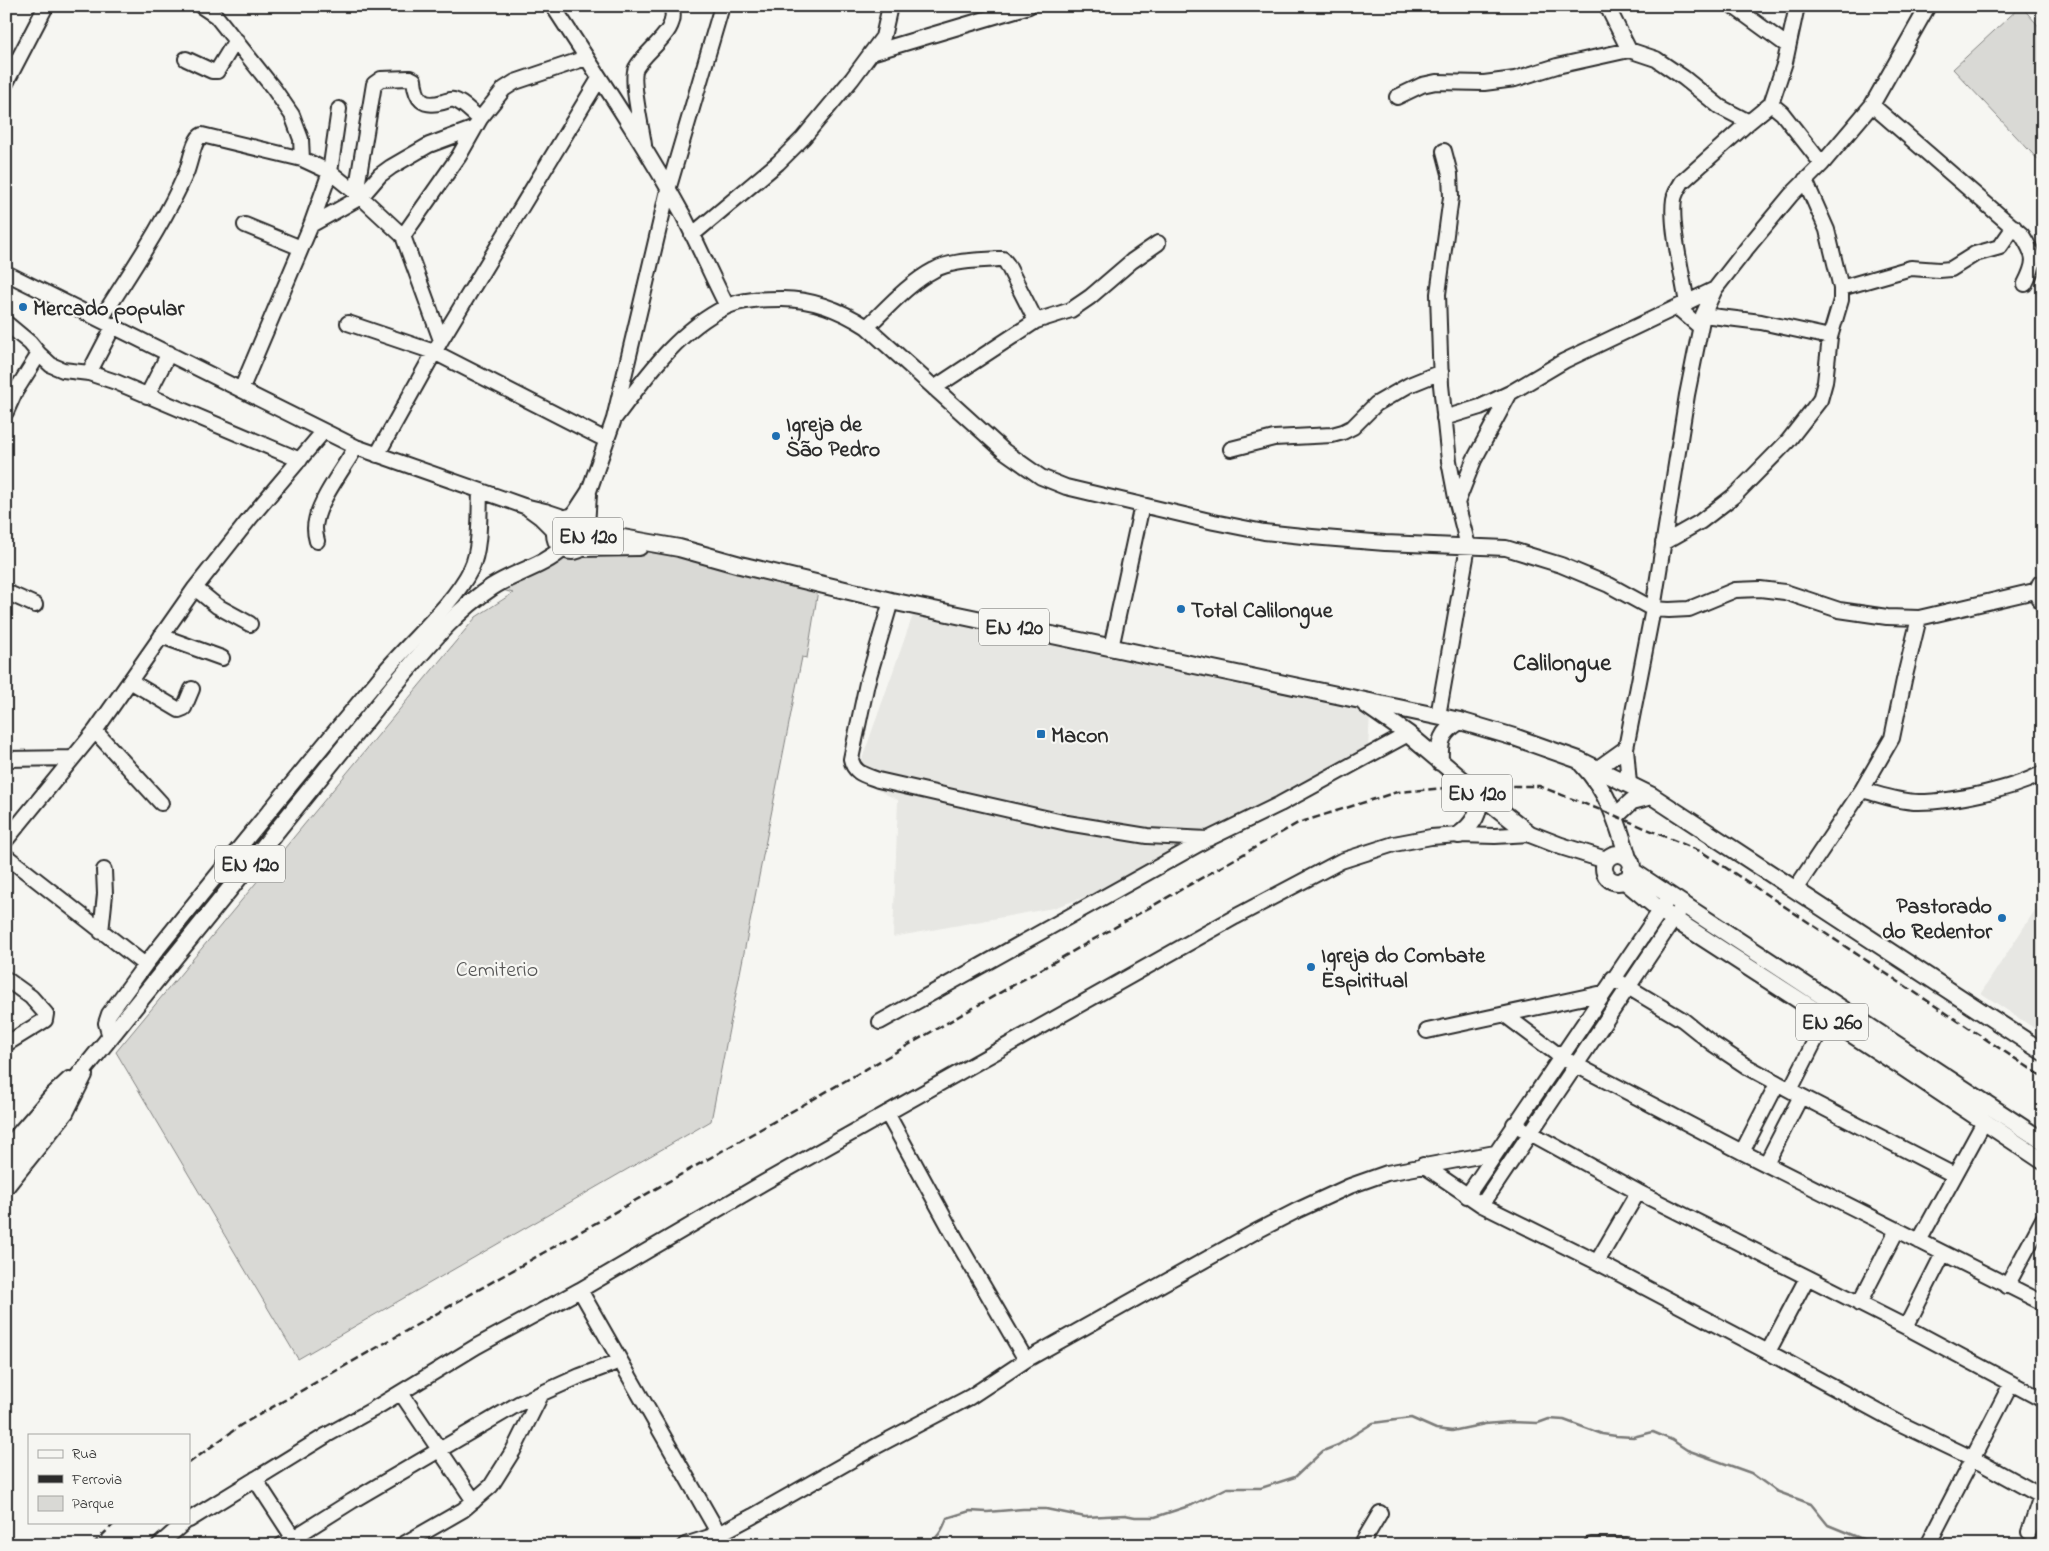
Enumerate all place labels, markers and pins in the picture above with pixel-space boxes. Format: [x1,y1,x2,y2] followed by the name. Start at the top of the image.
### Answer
[33,294,185,326] place label: Mercado popular
[17,301,29,313] marker: Mercado popular
[786,410,880,467] place label: Igreja de São Pedro
[770,430,782,442] marker: Igreja de São Pedro
[1191,596,1334,629] place label: Total Calilongue
[1175,603,1187,615] marker: Total Calilongue
[1051,721,1108,753] place label: Macon
[1035,728,1047,740] marker: Macon
[1882,892,1993,949] place label: Pastorado do Redentor
[1996,912,2008,924] marker: Pastorado do Redentor
[1321,941,1486,998] place label: Igreja do Combate Espiritual
[1305,961,1317,973] marker: Igreja do Combate Espiritual

